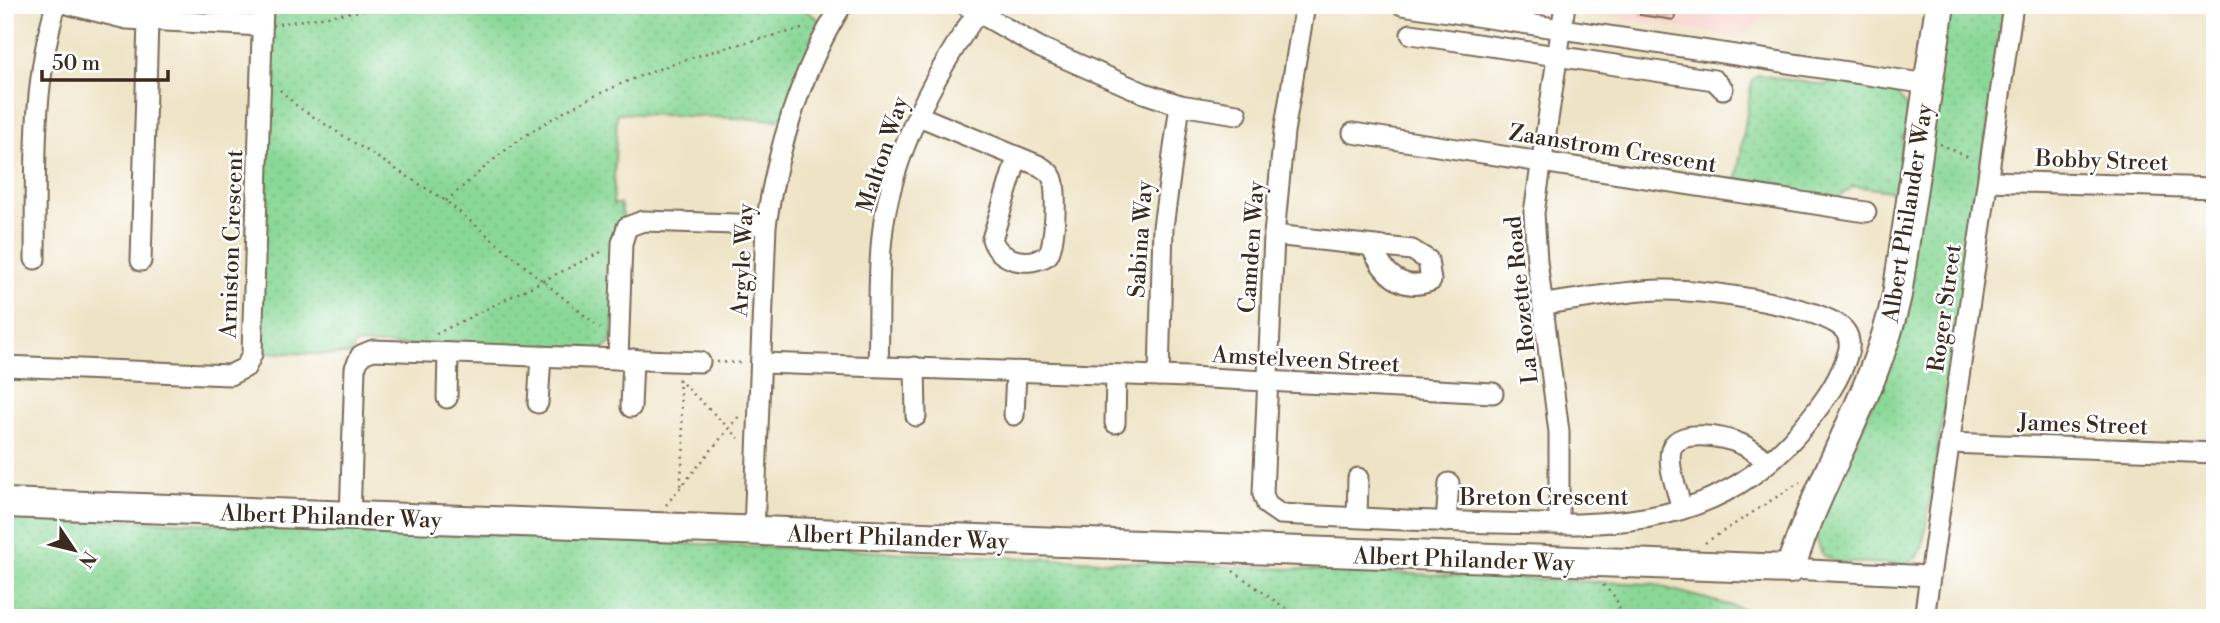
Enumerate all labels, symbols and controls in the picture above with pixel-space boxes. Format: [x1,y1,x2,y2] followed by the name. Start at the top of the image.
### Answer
[42,38,168,82] scale bar
[52,51,100,77] text: 50 m
[851,92,915,216] street label: Malton Way
[1877,101,1939,326] street label: Albert Philander Way
[1507,119,1719,179] street label: Zaanstrom Crescent
[2034,145,2169,177] street label: Bobby Street
[215,149,249,340] street label: Arniston Crescent
[1123,179,1159,299] street label: Sabina Way
[1233,179,1271,314] street label: Camden Way
[726,202,760,319] street label: Argyle Way
[1499,215,1545,385] street label: La Rozette Road
[1922,242,1968,374] street label: Roger Street
[1210,341,1401,379] street label: Amstelveen Street
[2016,409,2149,441] street label: James Street
[1458,484,1629,512] street label: Breton Crescent
[219,499,443,535] street label: Albert Philander Way
[38,514,108,584] north arrow
[786,520,1010,556] street label: Albert Philander Way
[1352,542,1576,578] street label: Albert Philander Way
[73,546,101,572] text: N

